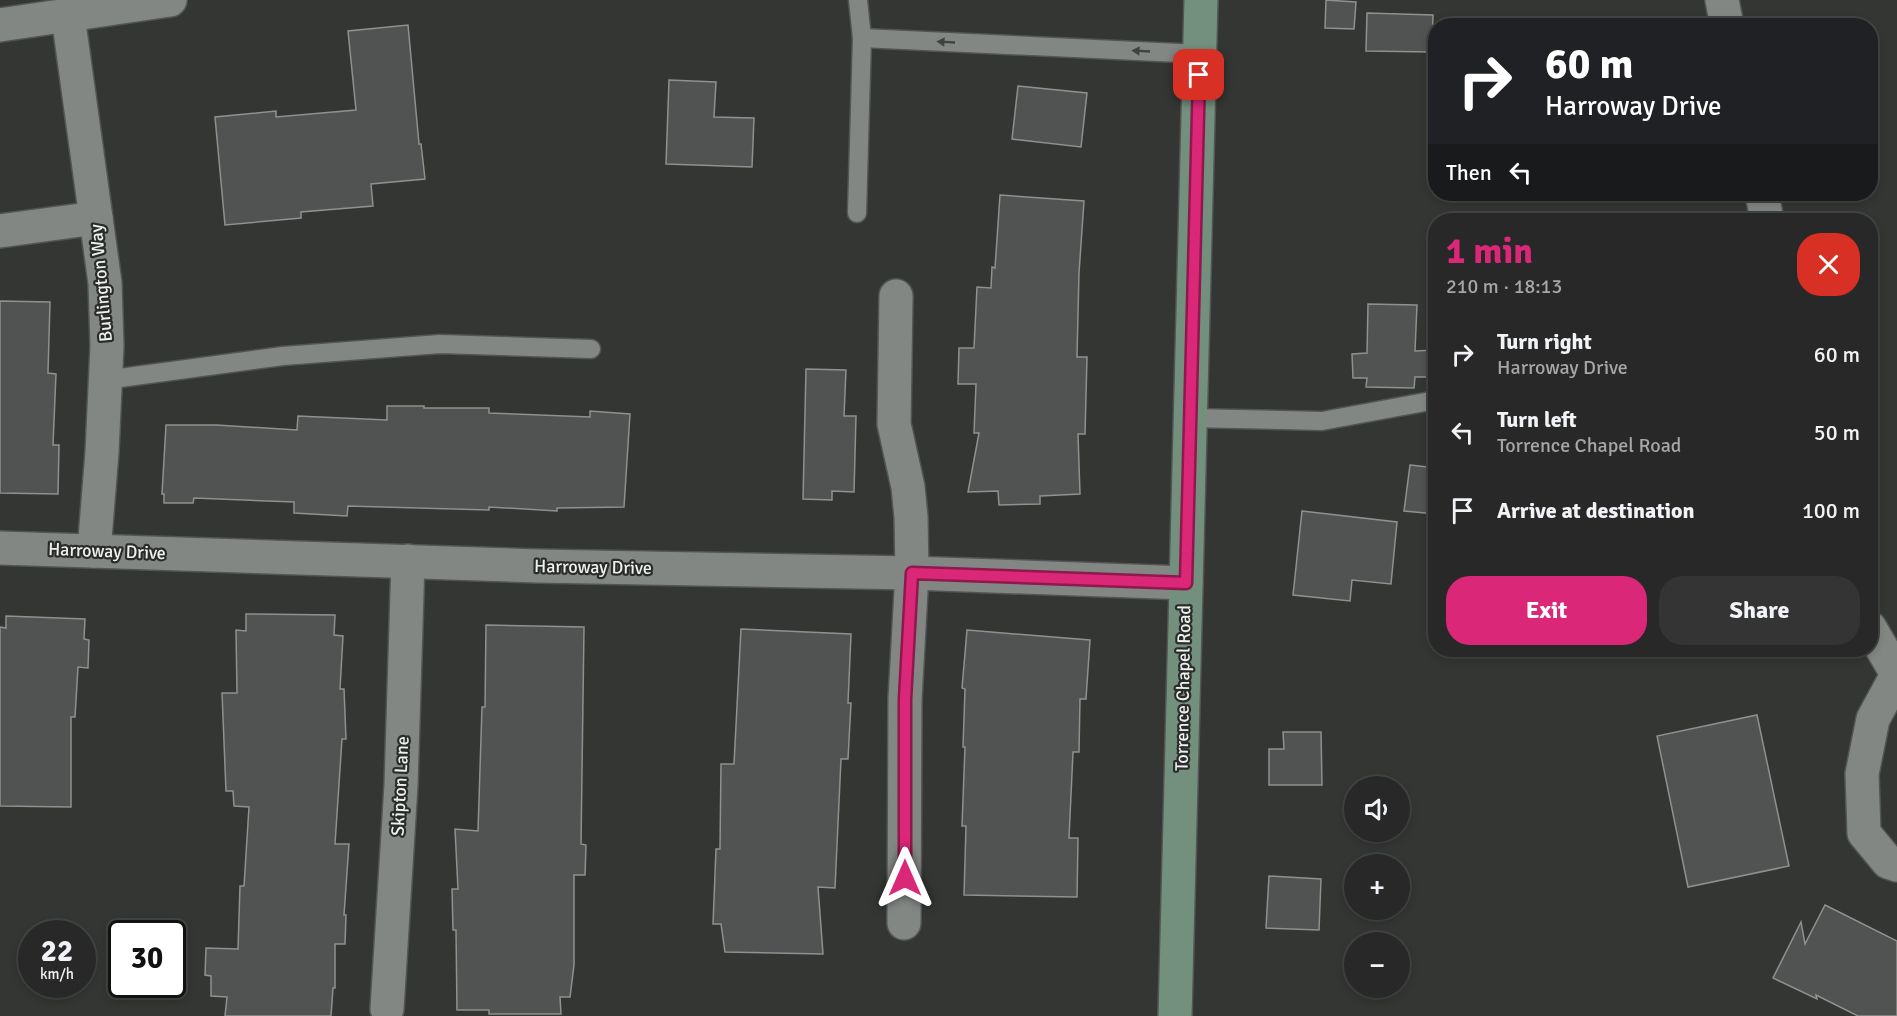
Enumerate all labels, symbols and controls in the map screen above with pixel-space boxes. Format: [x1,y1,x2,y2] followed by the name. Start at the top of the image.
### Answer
[937,37,956,46] one-way arrow
[1545,39,1634,90] text: 60 m
[1446,42,1524,120] icon: right
[1132,46,1151,55] one-way arrow
[1173,49,1224,100] pin
[1182,58,1215,91] icon: arrive
[1545,90,1722,123] text: Harroway Drive
[1504,156,1537,189] icon: left
[1446,159,1492,186] text: Then
[85,223,117,343] street label: Burlington Way
[1446,229,1533,274] text: 1 min
[1797,233,1860,296] button: close
[1446,274,1562,299] text: 210 m · 18:13
[1497,328,1592,355] text: Turn right
[1446,338,1479,371] icon: right
[1814,341,1860,368] text: 60 m
[1497,355,1628,380] text: Harroway Drive
[1497,406,1577,433] text: Turn left
[1446,416,1479,449] icon: left
[1814,419,1860,446] text: 50 m
[1497,433,1681,458] text: Torrence Chapel Road
[1446,494,1479,527] icon: arrive
[1497,497,1694,524] text: Arrive at destination
[1802,497,1860,524] text: 100 m
[48,538,166,564] street label: Harroway Drive
[534,555,652,579] street label: Harroway Drive
[1446,576,1647,645] button: Exit
[1659,576,1860,645] button: Share
[1171,605,1195,771] street label: Torrence Chapel Road
[386,736,414,836] street label: Skipton Lane
[1344,776,1410,998] map controls
[1344,776,1410,842] button: sound
[873,846,937,910] position arrow
[1344,854,1410,920] button: +
[108,920,186,998] speed limit sign: 30
[1344,932,1410,998] button: −
[41,933,73,970] text: 22
[40,965,74,983] text: km/h

